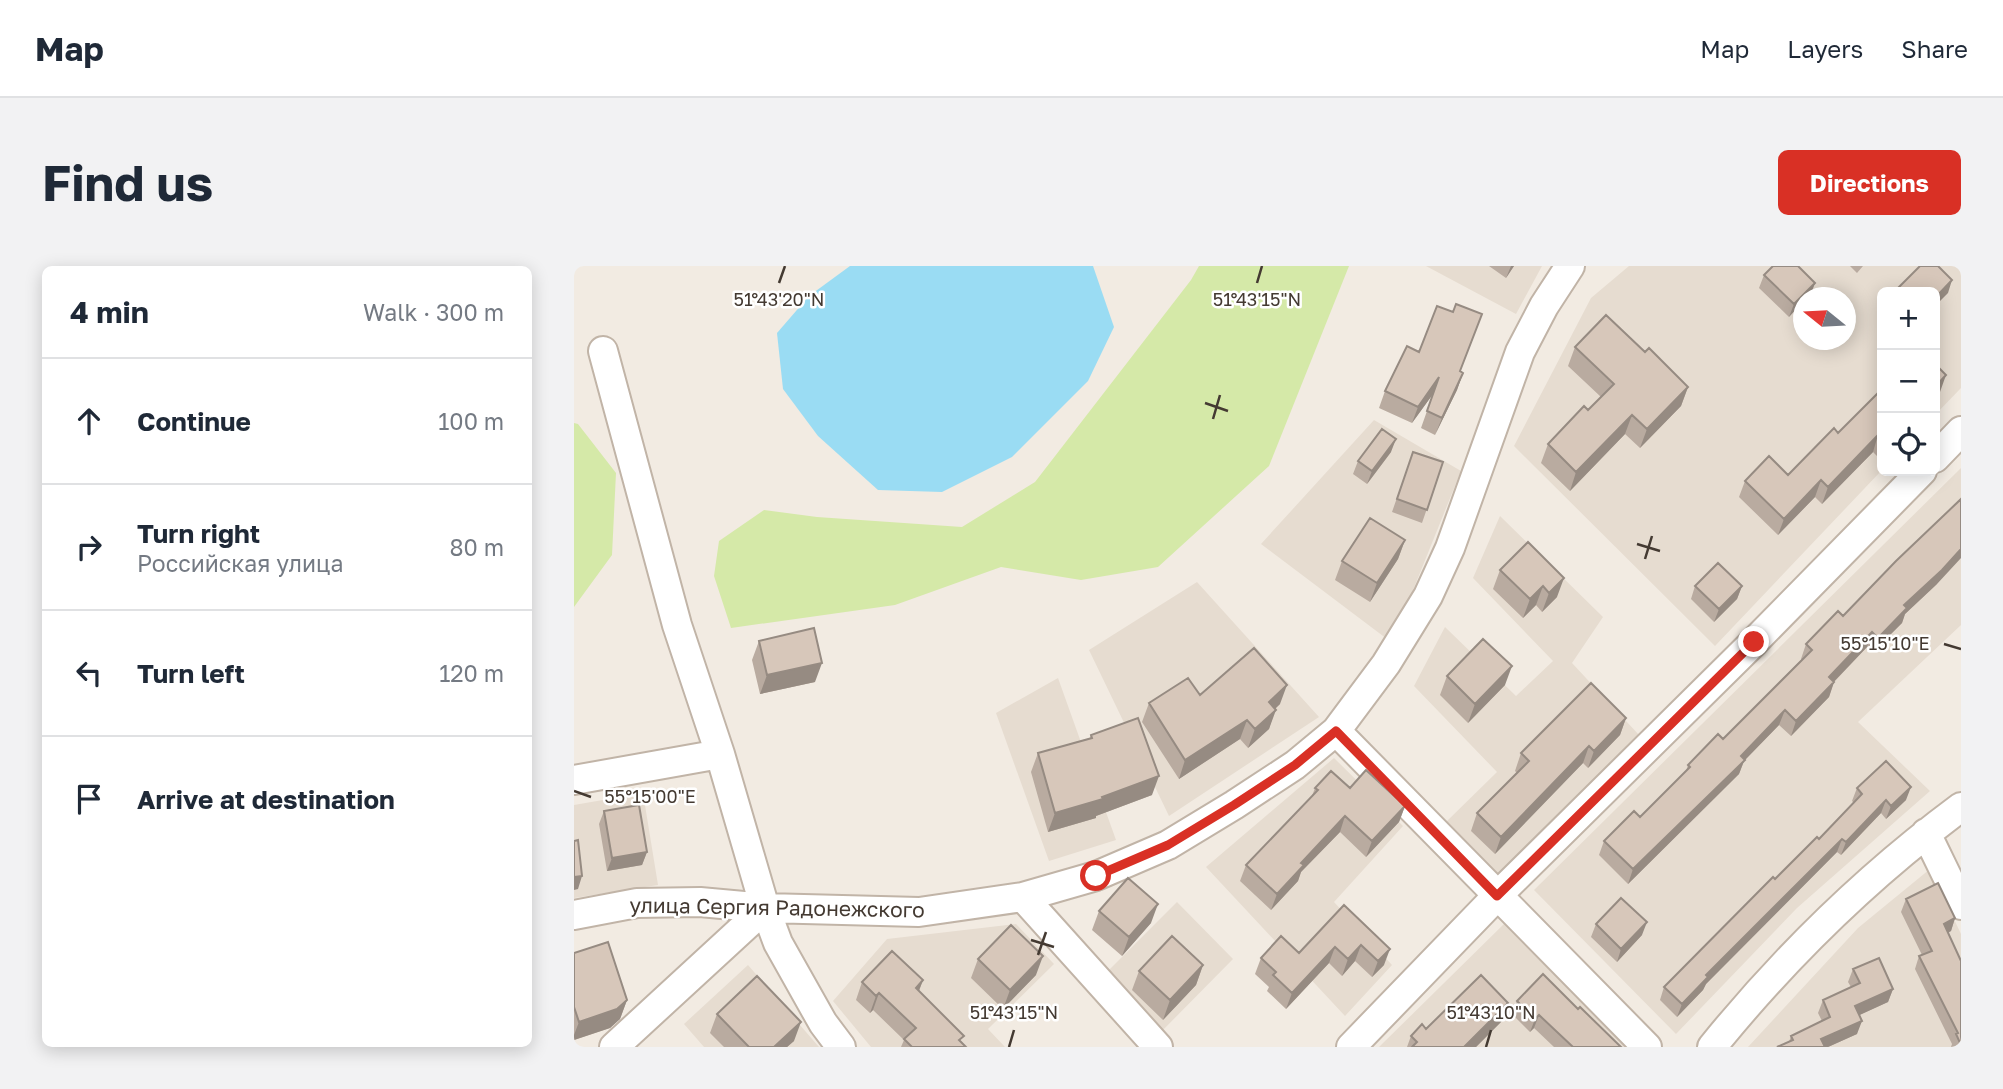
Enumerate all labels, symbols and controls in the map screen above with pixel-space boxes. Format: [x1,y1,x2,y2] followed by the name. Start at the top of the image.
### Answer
[35,29,104,68] text: Map
[1700,34,1749,63] text: Map
[1787,34,1863,63] text: Layers
[1901,34,1968,63] text: Share
[1778,150,1961,215] button: Directions
[42,153,213,212] text: Find us
[1793,287,1856,350] north arrow
[1877,287,1940,476] map controls
[1877,287,1940,350] button: +
[734,288,824,310] text: 51°43'20"N
[1213,288,1301,310] text: 51°43'15"N
[70,294,149,330] text: 4 min
[363,298,504,326] text: Walk · 300 m
[1877,350,1940,413] button: −
[70,402,108,440] icon: ahead
[137,406,251,437] text: Continue
[438,407,504,435] text: 100 m
[1877,413,1940,476] button: locate
[137,518,260,549] text: Turn right
[70,528,108,566] icon: right
[450,533,504,561] text: 80 m
[137,549,344,577] text: Российская улица
[1738,626,1769,657] route end
[1841,632,1929,654] text: 55°15'10"E
[70,654,108,692] icon: left
[137,658,245,689] text: Turn left
[439,659,504,687] text: 120 m
[70,780,108,818] icon: arrive
[137,784,395,815] text: Arrive at destination
[604,785,696,807] text: 55°15'00"E
[1080,860,1111,891] route start
[629,891,925,923] street label: улица Сергия Радонежского
[970,1001,1058,1023] text: 51°43'15"N
[1446,1001,1536,1023] text: 51°43'10"N

